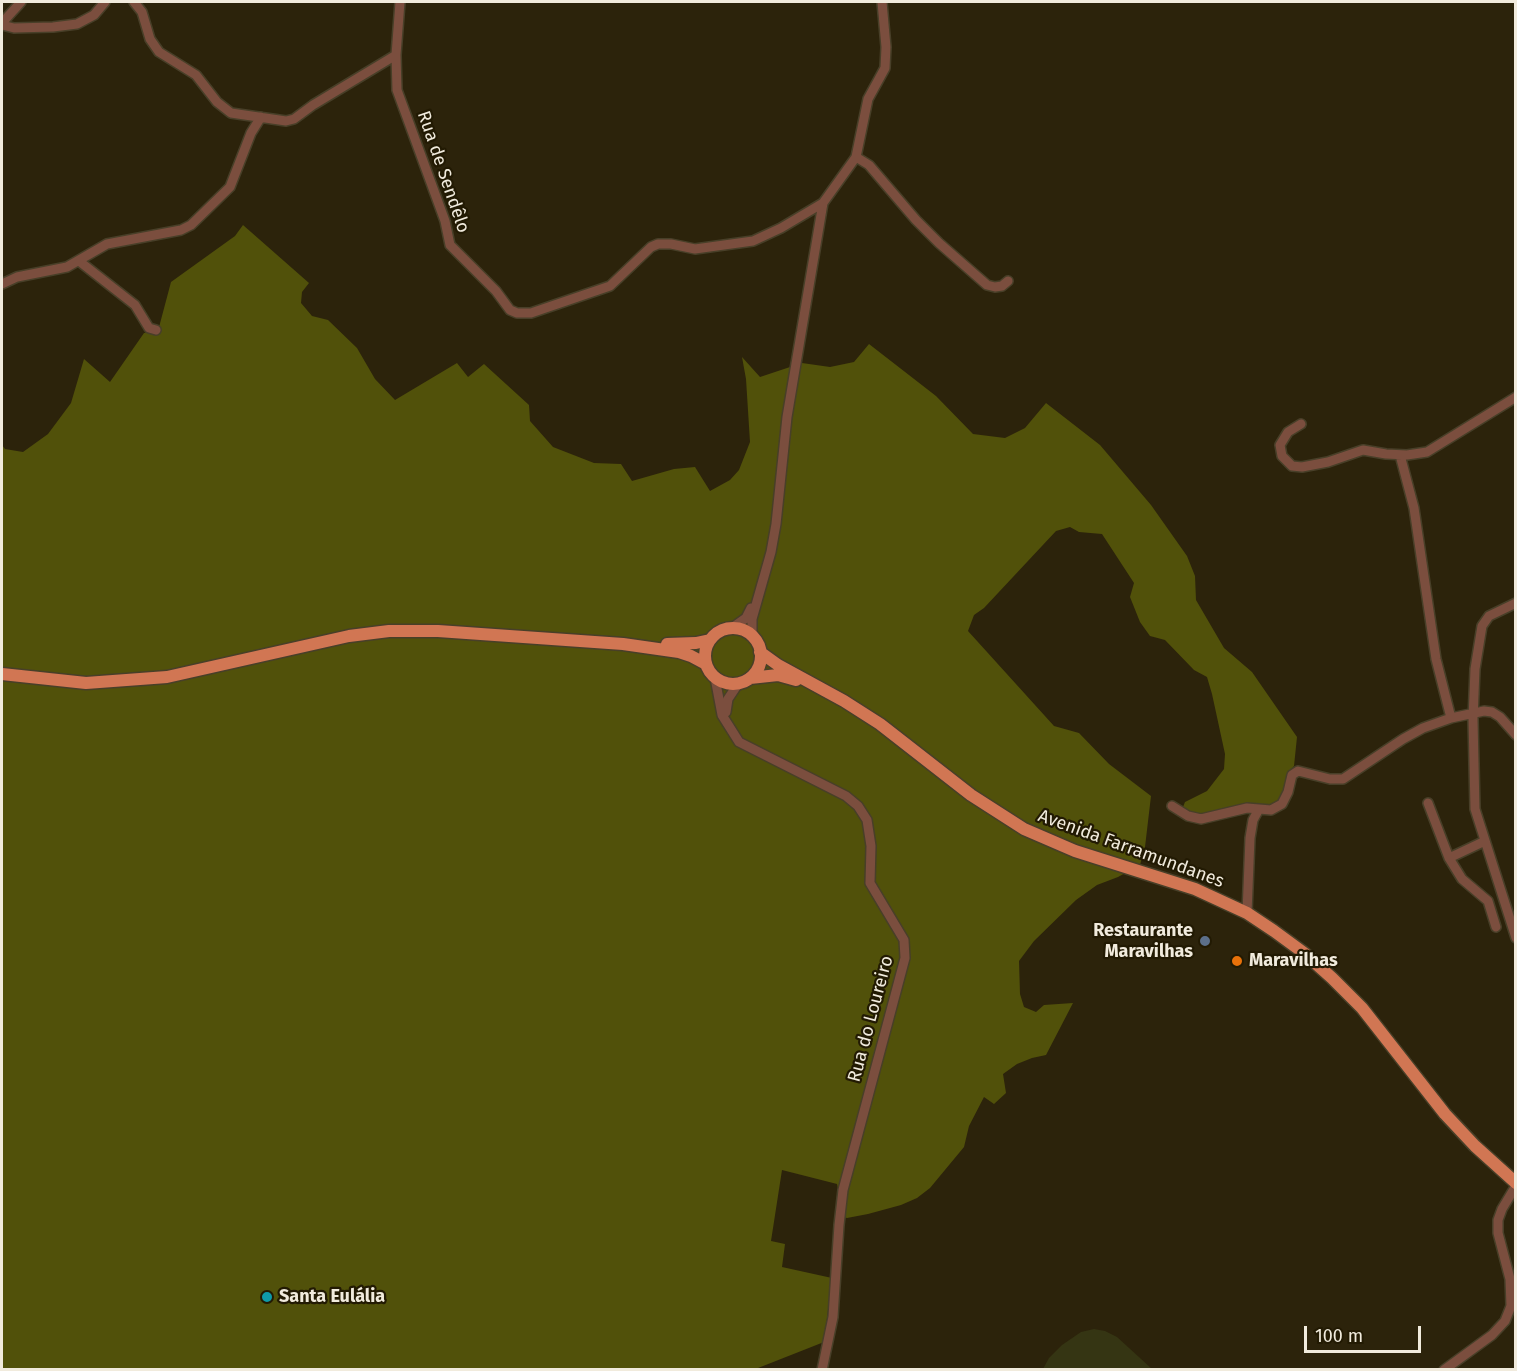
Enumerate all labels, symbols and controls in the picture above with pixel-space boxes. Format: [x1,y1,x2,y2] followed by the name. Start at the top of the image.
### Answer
[412,108,474,236] street label: Rua de Sendêlo
[1035,805,1227,893] street label: Avenida Farramundanes
[1093,920,1193,962] place label: Restaurante Maravilhas
[1198,934,1212,948] marker: Restaurante Maravilhas
[1249,950,1338,972] place label: Maravilhas
[844,954,898,1084] street label: Rua do Loureiro
[1230,954,1244,968] marker: Maravilhas
[279,1286,385,1308] place label: Santa Eulália
[260,1290,274,1304] marker: Santa Eulália
[1307,1314,1424,1352] scale bar
[1315,1325,1363,1347] text: 100 m

